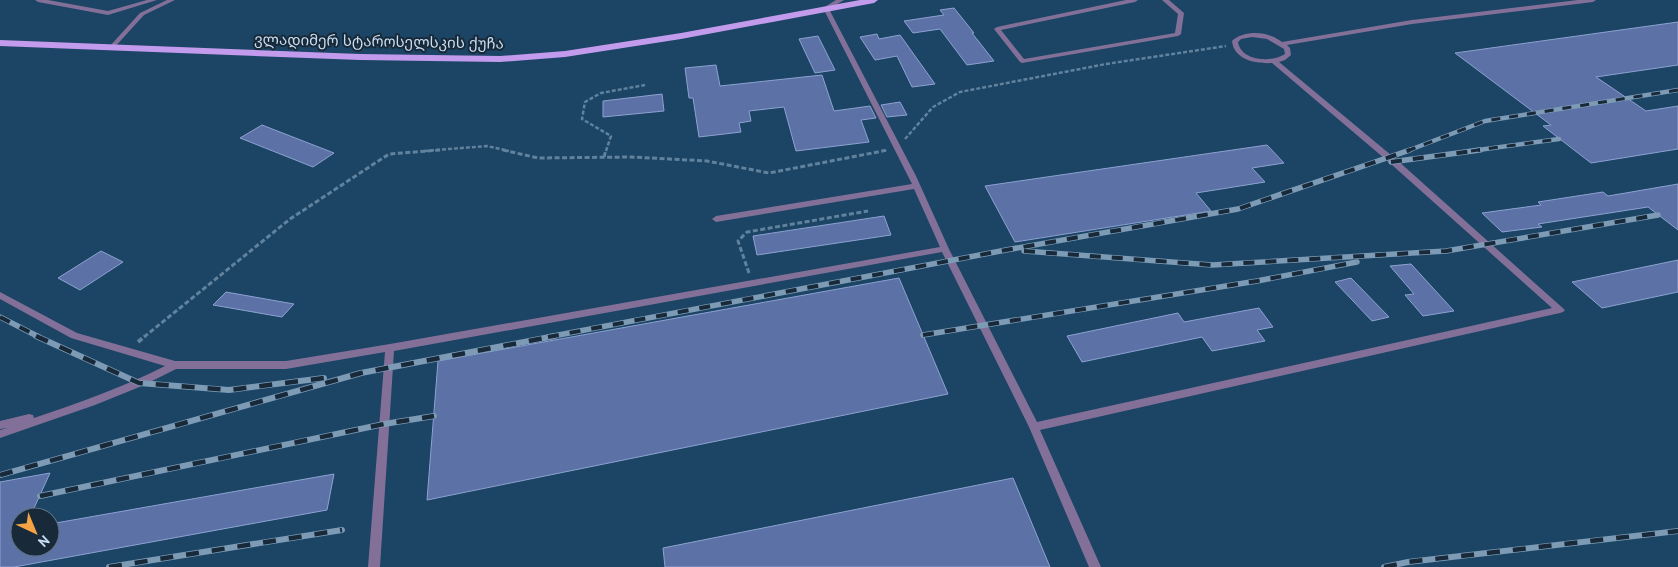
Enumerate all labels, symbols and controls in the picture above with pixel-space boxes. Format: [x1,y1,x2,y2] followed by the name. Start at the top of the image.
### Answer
[254,29,504,53] street label: ვლადიმერ სტაროსელსკის ქუჩა
[10,507,60,557] north arrow
[34,532,54,551] text: N

